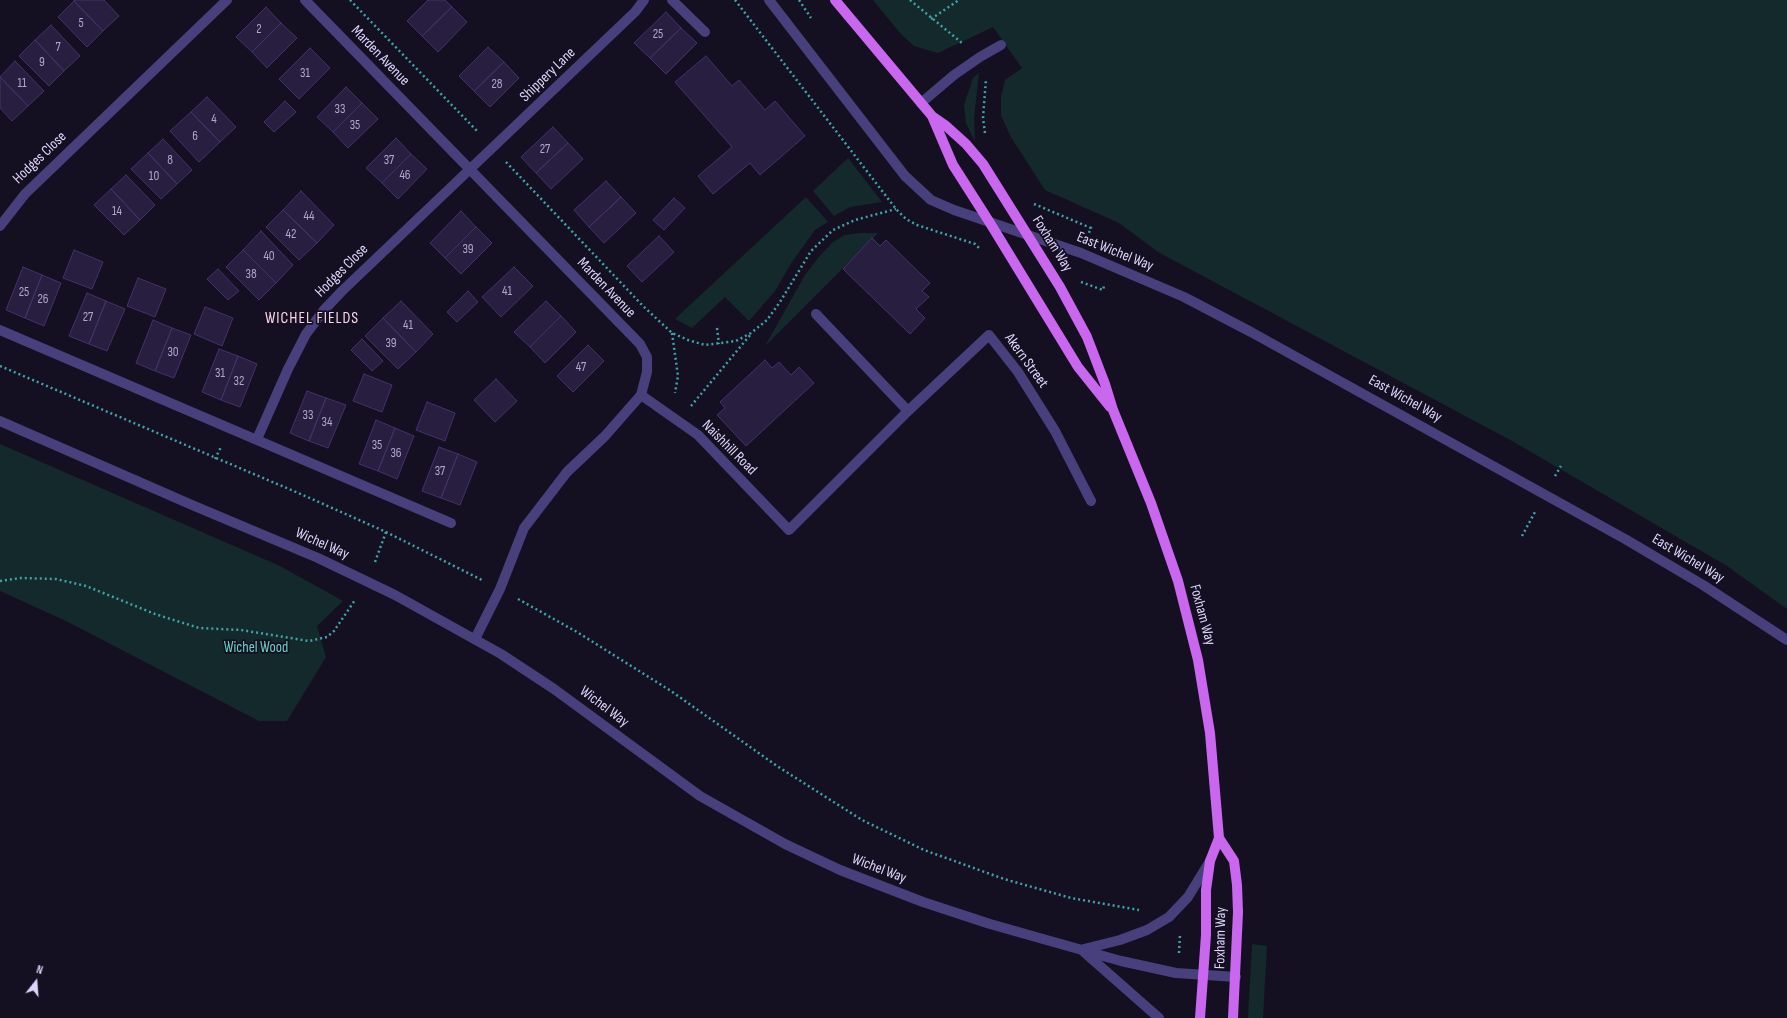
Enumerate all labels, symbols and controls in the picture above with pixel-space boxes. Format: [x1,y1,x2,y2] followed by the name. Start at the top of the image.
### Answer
[78,16,84,32] house number: 5
[256,22,262,38] house number: 2
[347,22,413,90] street label: Marden Avenue
[653,27,663,43] house number: 25
[55,40,61,56] house number: 7
[516,44,580,106] street label: Shippery Lane
[39,55,45,71] house number: 9
[300,66,310,82] house number: 31
[17,76,27,92] house number: 11
[491,77,503,93] house number: 28
[335,102,345,118] house number: 33
[211,112,217,128] house number: 4
[350,118,360,134] house number: 35
[9,128,71,188] street label: Hodges Close
[192,129,198,145] house number: 6
[540,142,550,158] house number: 27
[167,153,173,169] house number: 8
[384,153,394,169] house number: 37
[399,168,411,184] house number: 46
[149,169,159,185] house number: 10
[112,204,122,220] house number: 14
[304,209,314,225] house number: 44
[1028,213,1076,275] street label: Foxham Way
[286,227,296,243] house number: 42
[1074,228,1156,276] street label: East Wichel Way
[312,241,372,301] street label: Hodges Close
[462,242,474,258] house number: 39
[263,249,275,265] house number: 40
[573,254,639,322] street label: Marden Avenue
[245,267,257,283] house number: 38
[502,284,512,300] house number: 41
[19,285,29,301] house number: 25
[37,292,49,308] house number: 26
[265,309,359,329] district label: WICHEL FIELDS
[83,310,93,326] house number: 27
[403,318,413,334] house number: 41
[1000,330,1052,392] street label: Akern Street
[385,336,397,352] house number: 39
[167,345,179,361] house number: 30
[576,360,586,376] house number: 47
[215,366,225,382] house number: 31
[1365,371,1445,427] street label: East Wichel Way
[234,374,244,390] house number: 32
[303,408,313,424] house number: 33
[322,415,332,431] house number: 34
[698,417,760,479] street label: Naishhill Road
[372,438,382,454] house number: 35
[390,446,402,462] house number: 36
[435,464,445,480] house number: 37
[292,524,352,564] street label: Wichel Way
[1649,530,1727,588] street label: East Wichel Way
[1185,583,1219,647] street label: Foxham Way
[224,639,288,657] park label: Wichel Wood
[576,683,632,731] street label: Wichel Way
[849,850,909,888] street label: Wichel Way
[1211,907,1231,969] street label: Foxham Way
[16,962,56,1002] north arrow
[35,963,44,977] text: N

